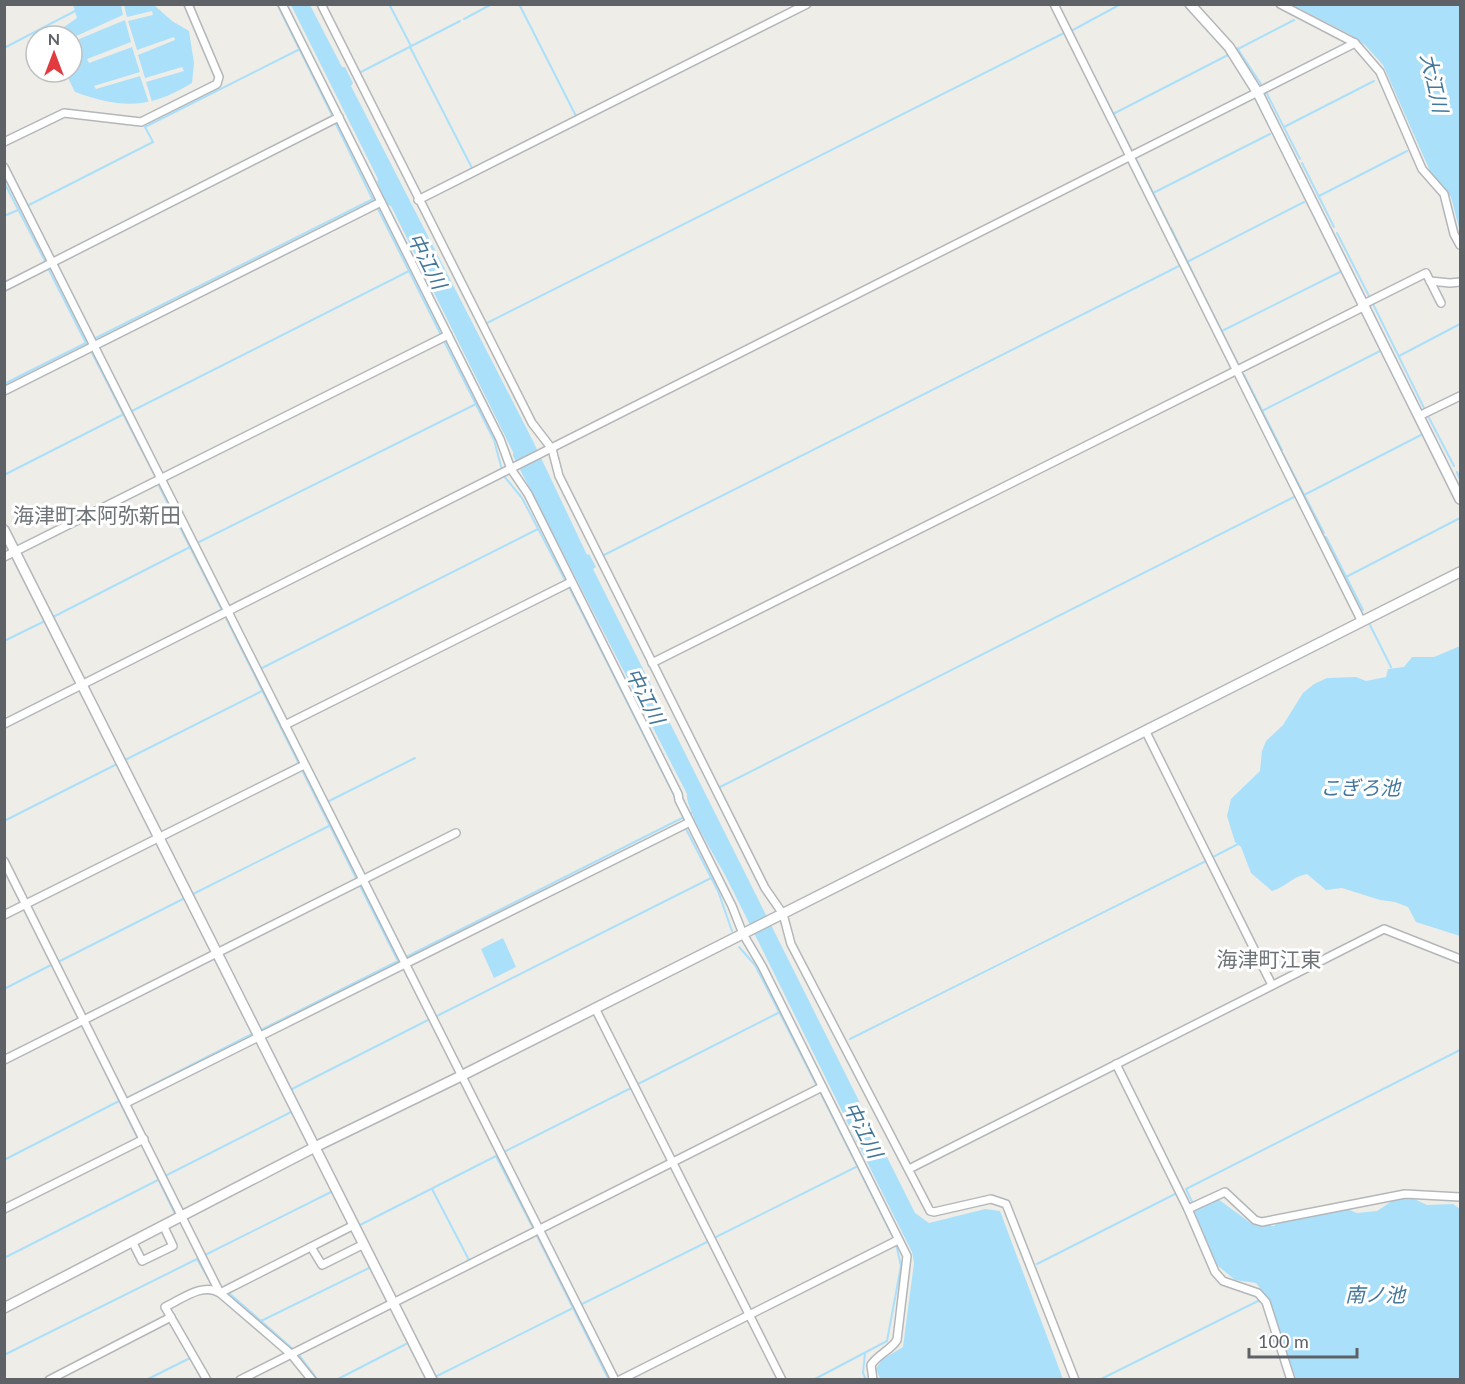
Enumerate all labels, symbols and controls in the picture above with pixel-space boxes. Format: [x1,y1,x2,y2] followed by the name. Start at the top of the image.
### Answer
[24,24,84,84] north arrow
[48,29,60,48] text: N
[1417,51,1454,117] water label: 大江川
[404,228,453,295] water label: 中江川
[13,502,181,527] district label: 海津町本阿弥新田
[622,663,671,730] water label: 中江川
[1320,775,1402,799] water label: こぎろ池
[1217,946,1322,971] district label: 海津町江東
[840,1097,889,1164] water label: 中江川
[1345,1282,1407,1306] water label: 南ノ池
[1249,1321,1357,1359] scale bar
[1258,1330,1309,1352] text: 100 m

